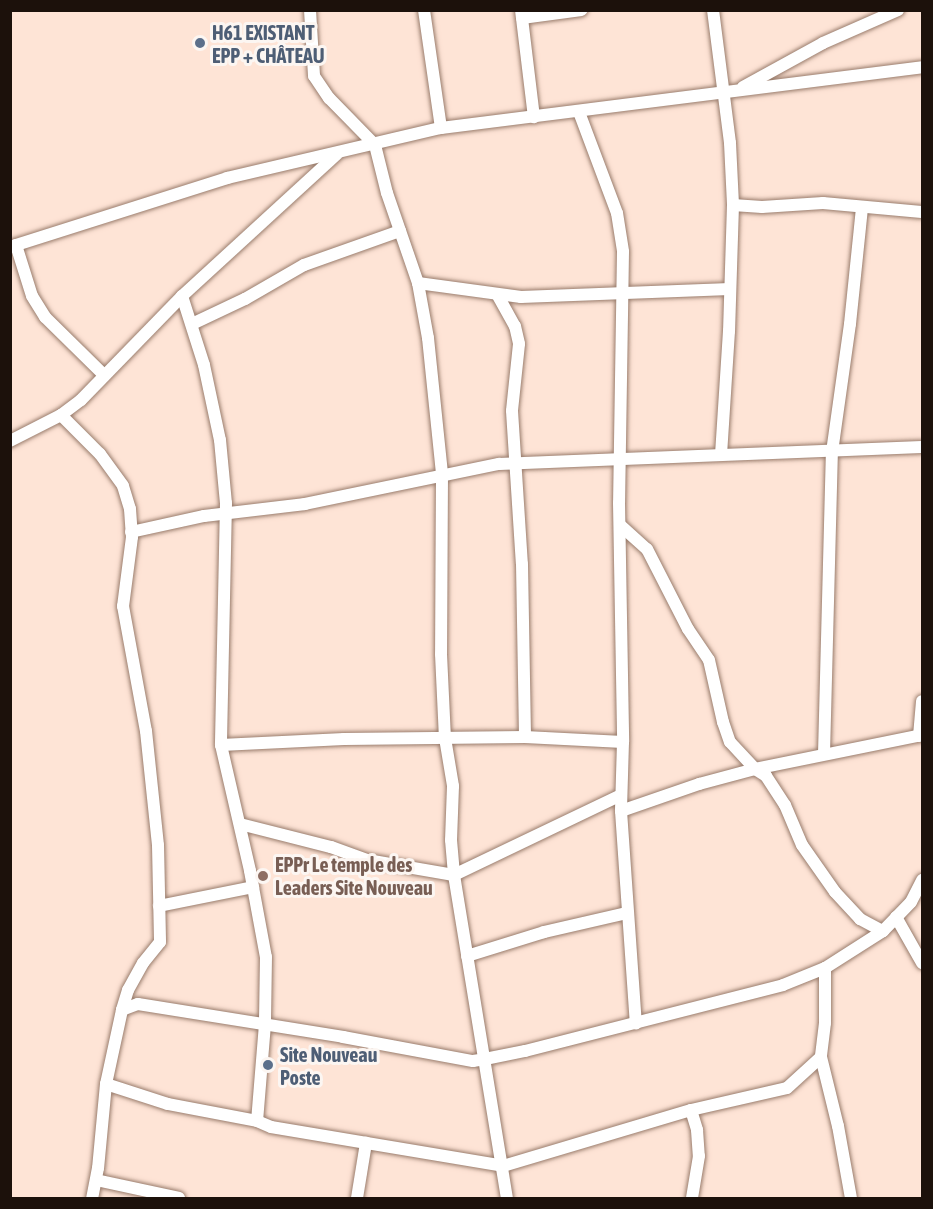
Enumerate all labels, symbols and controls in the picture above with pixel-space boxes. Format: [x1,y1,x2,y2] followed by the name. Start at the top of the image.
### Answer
[212,20,325,67] place label: H61 EXISTANT EPP + CHÂTEAU
[193,36,207,50] marker: H61 EXISTANT EPP + CHÂTEAU
[275,852,433,899] place label: EPPr Le temple des Leaders Site Nouveau
[256,869,270,883] marker: EPPr Le temple des Leaders Site Nouveau
[280,1042,377,1089] place label: Site Nouveau Poste
[261,1058,275,1072] marker: Site Nouveau Poste

